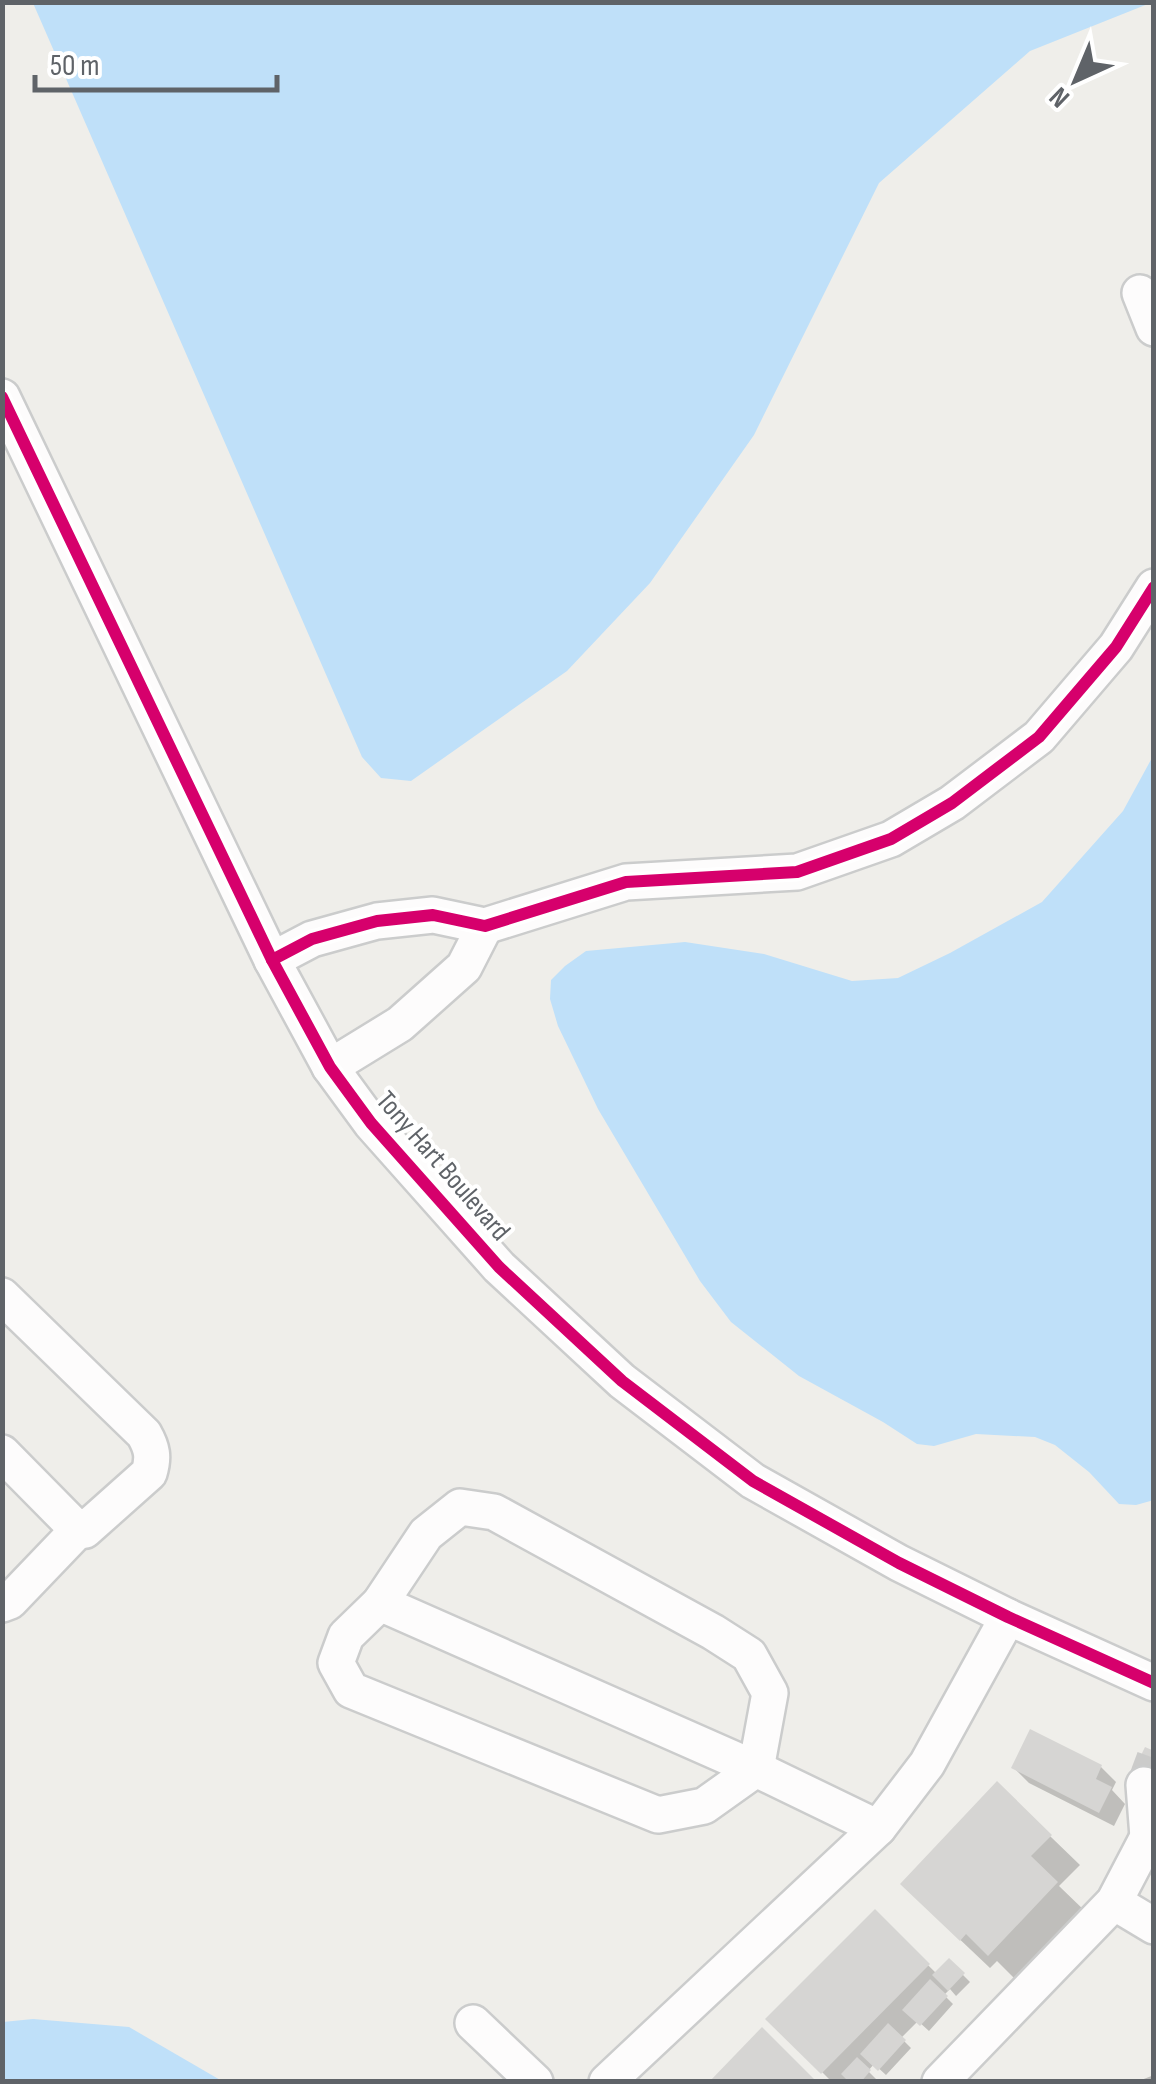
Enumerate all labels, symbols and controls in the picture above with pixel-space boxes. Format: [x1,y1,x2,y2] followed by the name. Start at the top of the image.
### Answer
[35,30,278,92] scale bar
[1026,30,1126,130] north arrow
[50,48,99,84] text: 50 m
[1043,80,1077,114] text: N
[369,1085,517,1247] street label: Tony Hart Boulevard

